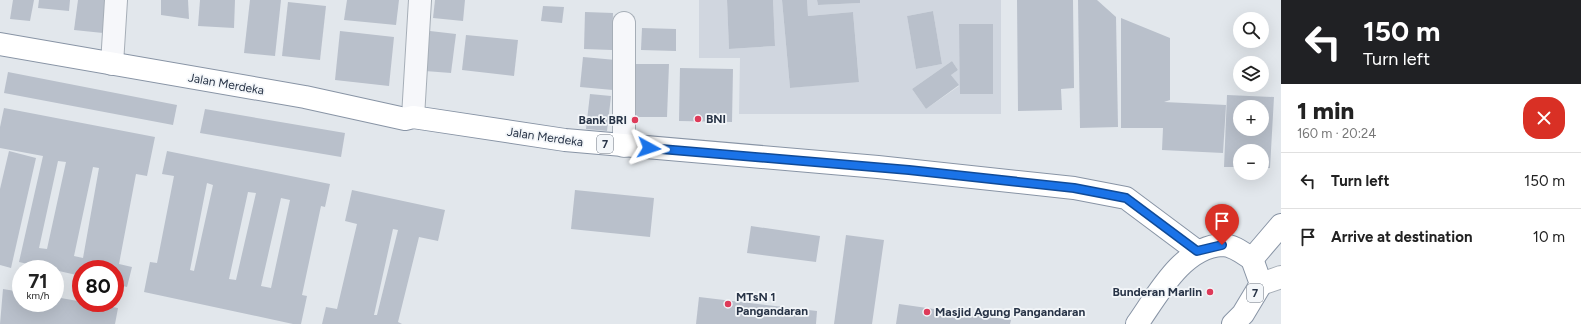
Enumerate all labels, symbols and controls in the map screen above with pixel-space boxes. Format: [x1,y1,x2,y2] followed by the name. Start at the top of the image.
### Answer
[1233,12,1269,180] map controls
[1233,12,1269,48] button: search
[1363,14,1440,48] text: 150 m
[1297,16,1349,68] icon: left
[1363,48,1430,70] text: Turn left
[1233,56,1269,92] button: layers
[187,70,265,98] street label: Jalan Merdeka
[1297,96,1354,125] text: 1 min
[1523,97,1565,139] button: close
[1233,100,1269,136] button: +
[706,112,726,126] place label: BNI
[579,113,627,127] place label: Bank BRI
[693,114,703,124] marker: BNI
[630,115,640,125] marker: Bank BRI
[506,125,584,149] street label: Jalan Merdeka
[1297,126,1376,141] text: 160 m · 20:24
[628,127,670,169] position arrow
[597,135,613,153] road number: 7
[1233,144,1269,180] button: −
[1297,170,1319,192] icon: left
[1331,172,1389,190] text: Turn left
[1524,172,1565,190] text: 150 m
[1205,204,1239,245] pin
[1211,210,1233,232] icon: arrive
[1297,226,1319,248] icon: arrive
[1331,228,1472,246] text: Arrive at destination
[1533,228,1565,246] text: 10 m
[72,260,124,312] speed limit sign: 80
[28,269,48,293] text: 71
[1247,284,1263,302] road number: 7
[1112,285,1202,299] place label: Bunderan Marlin
[1205,287,1215,297] marker: Bunderan Marlin
[27,289,49,302] text: km/h
[736,290,808,318] place label: MTsN 1 Pangandaran
[723,299,733,309] marker: MTsN 1 Pangandaran
[935,305,1085,319] place label: Masjid Agung Pangandaran
[922,307,932,317] marker: Masjid Agung Pangandaran

